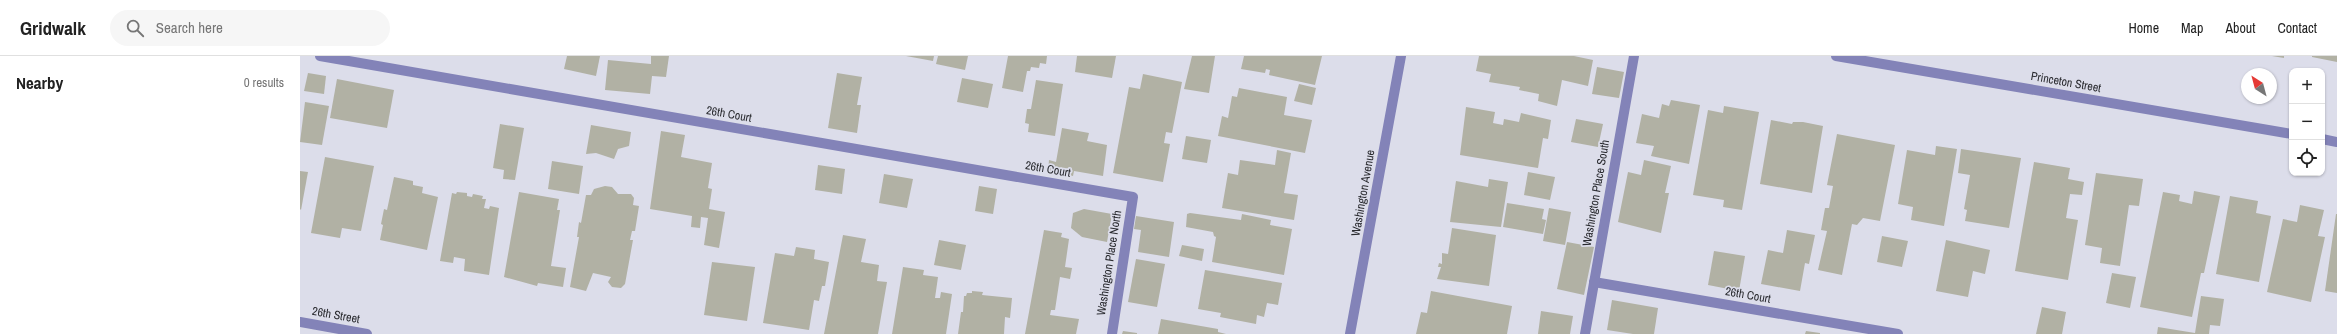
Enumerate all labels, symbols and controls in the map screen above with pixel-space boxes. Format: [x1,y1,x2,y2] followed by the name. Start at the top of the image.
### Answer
[110,10,390,46] search box
[20,15,86,41] text: Gridwalk
[124,17,146,39] icon: search
[156,17,223,38] text: Search here
[2128,19,2159,37] text: Home
[2181,19,2203,37] text: Map
[2225,19,2255,37] text: About
[2277,19,2317,37] text: Contact
[2030,68,2103,96] street label: Princeton Street
[2241,68,2277,104] north arrow
[2289,68,2325,176] map controls
[2289,68,2325,104] button: +
[16,71,63,94] text: Nearby
[244,74,284,91] text: 0 results
[705,102,753,126] street label: 26th Court
[2289,104,2325,140] button: −
[1579,138,1613,248] street label: Washington Place South
[2289,140,2325,176] button: locate
[1348,148,1378,238] street label: Washington Avenue
[1024,157,1072,181] street label: 26th Court
[1093,209,1125,317] street label: Washington Place North
[1724,283,1772,307] street label: 26th Court
[311,303,361,327] street label: 26th Street

